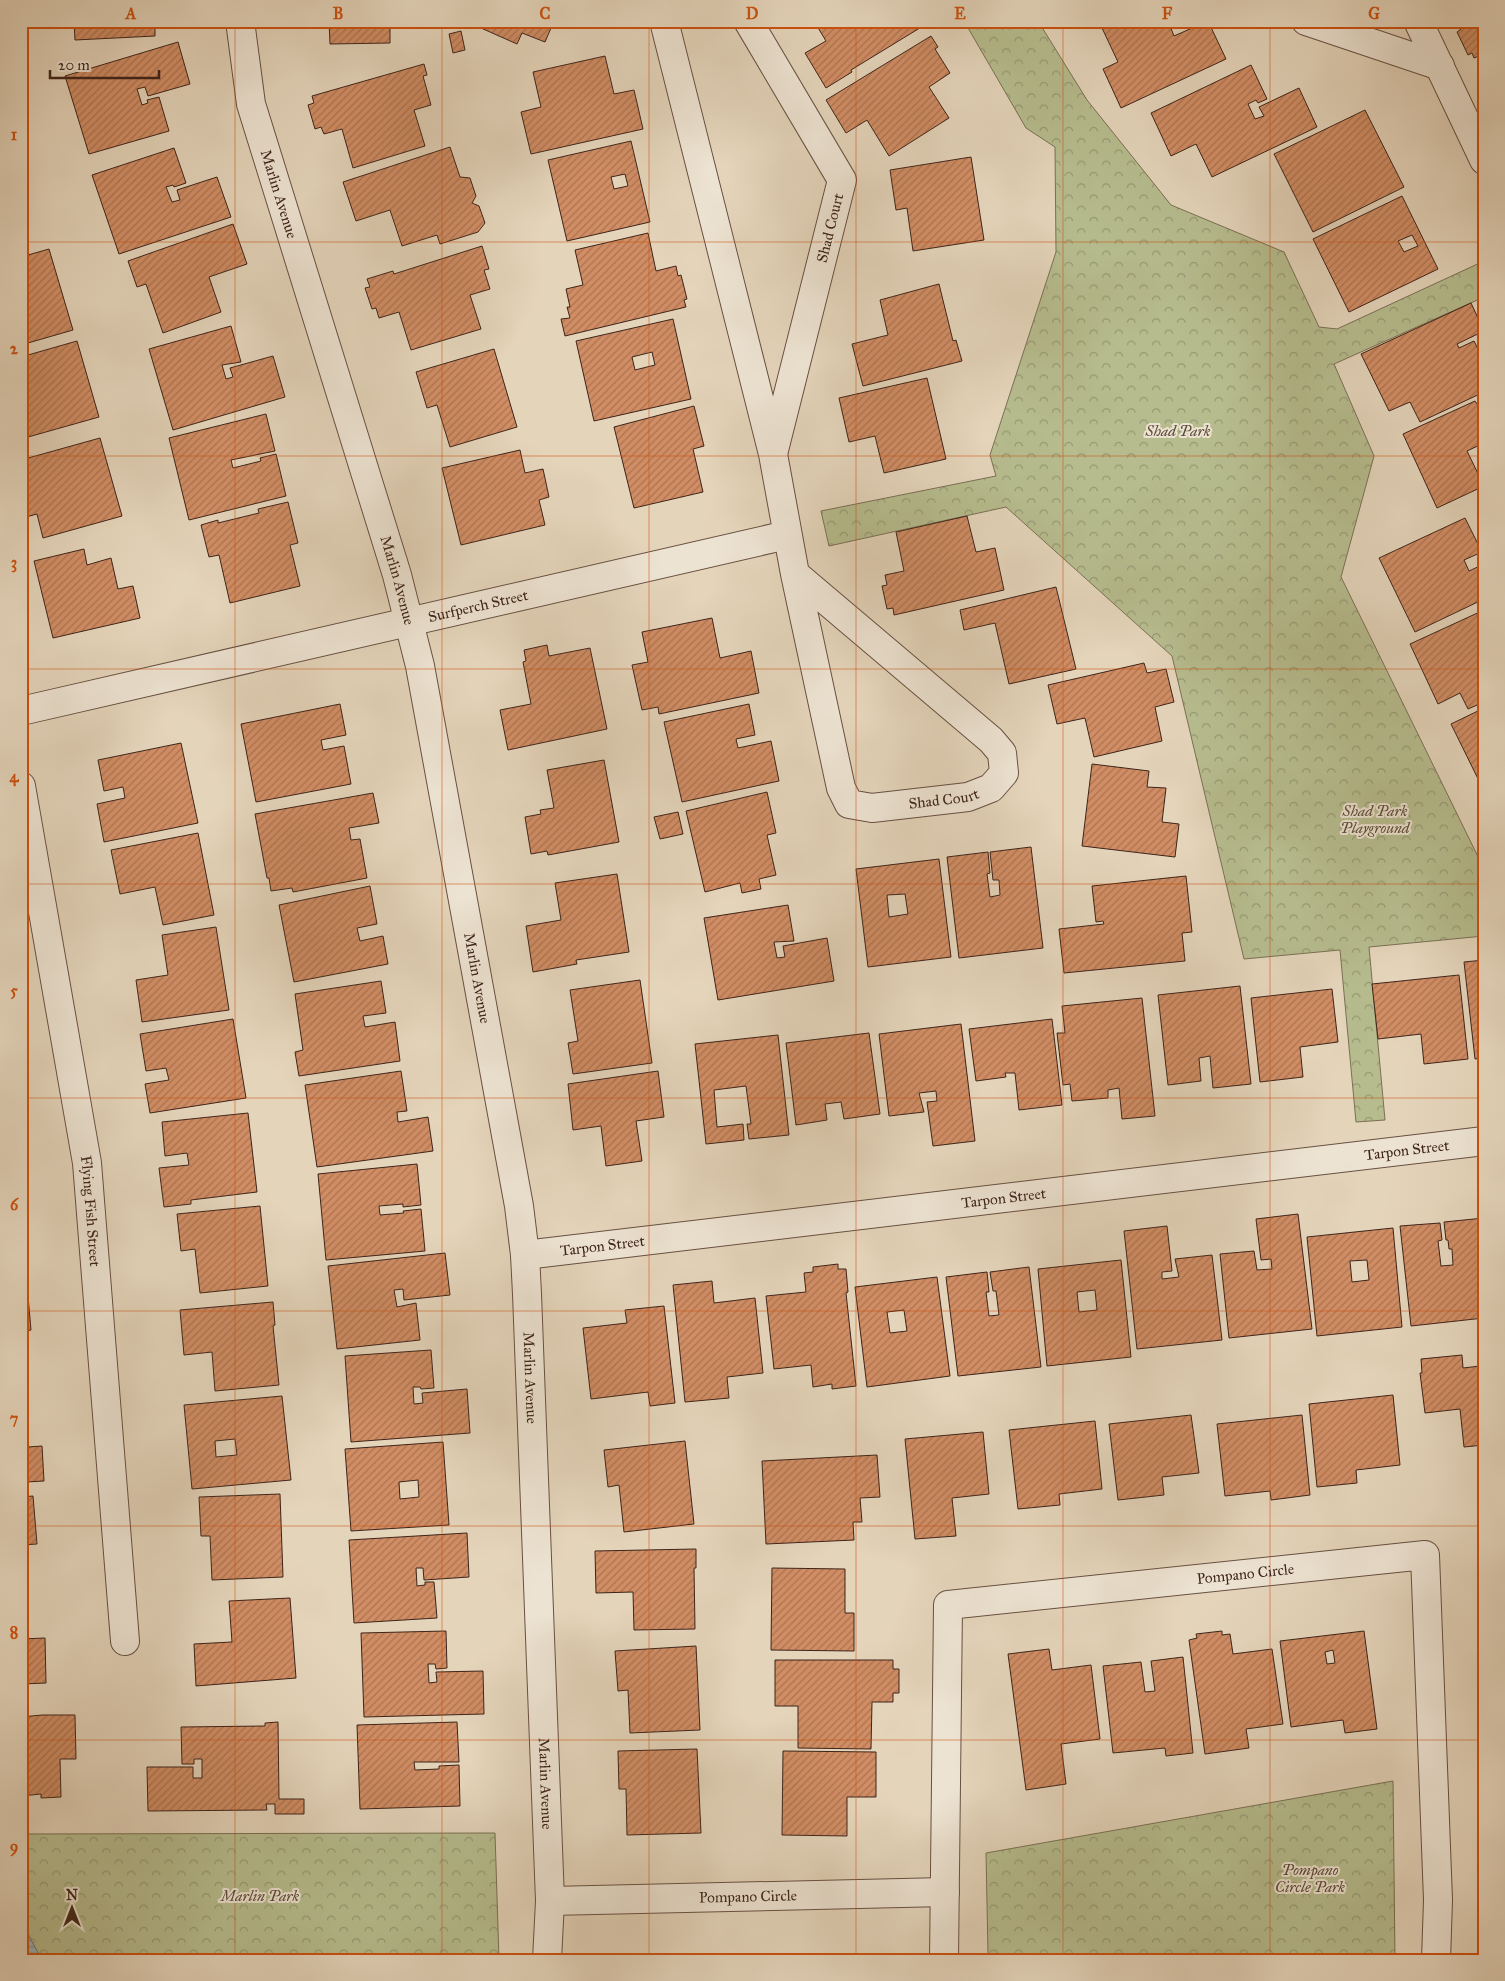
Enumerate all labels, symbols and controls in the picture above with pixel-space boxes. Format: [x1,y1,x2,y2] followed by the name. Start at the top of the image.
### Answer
[125,4,137,23] text: A
[333,4,343,23] text: B
[540,4,551,23] text: C
[746,4,759,23] text: D
[954,4,966,23] text: E
[1162,4,1173,23] text: F
[1368,4,1380,23] text: G
[50,48,159,80] scale bar
[58,56,90,74] text: 20 m
[11,125,18,144] text: 1
[257,147,301,241] street label: Marlin Avenue
[813,191,847,265] street label: Shad Court
[10,339,19,358] text: 2
[1145,422,1211,440] park label: Shad Park
[376,533,418,627] street label: Marlin Avenue
[11,553,17,573] text: 3
[426,586,530,626] street label: Surfperch Street
[10,767,20,787] text: 4
[908,784,982,813] street label: Shad Court
[1340,802,1411,837] park label: Shad Park Playground
[460,931,494,1025] street label: Marlin Avenue
[10,981,18,1000] text: 5
[1363,1136,1451,1164] street label: Tarpon Street
[77,1154,104,1268] street label: Flying Fish Street
[960,1184,1048,1212] street label: Tarpon Street
[10,1195,19,1214] text: 6
[559,1232,647,1260] street label: Tarpon Street
[519,1332,541,1424] street label: Marlin Avenue
[10,1409,19,1428] text: 7
[1196,1560,1295,1588] street label: Pompano Circle
[10,1623,18,1642] text: 8
[535,1737,556,1830] street label: Marlin Avenue
[10,1837,18,1857] text: 9
[1275,1861,1345,1896] park label: Pompano Circle Park
[48,1884,98,1934] north arrow
[699,1886,797,1907] street label: Pompano Circle
[66,1887,78,1904] text: N
[219,1887,300,1905] park label: Marlin Park

